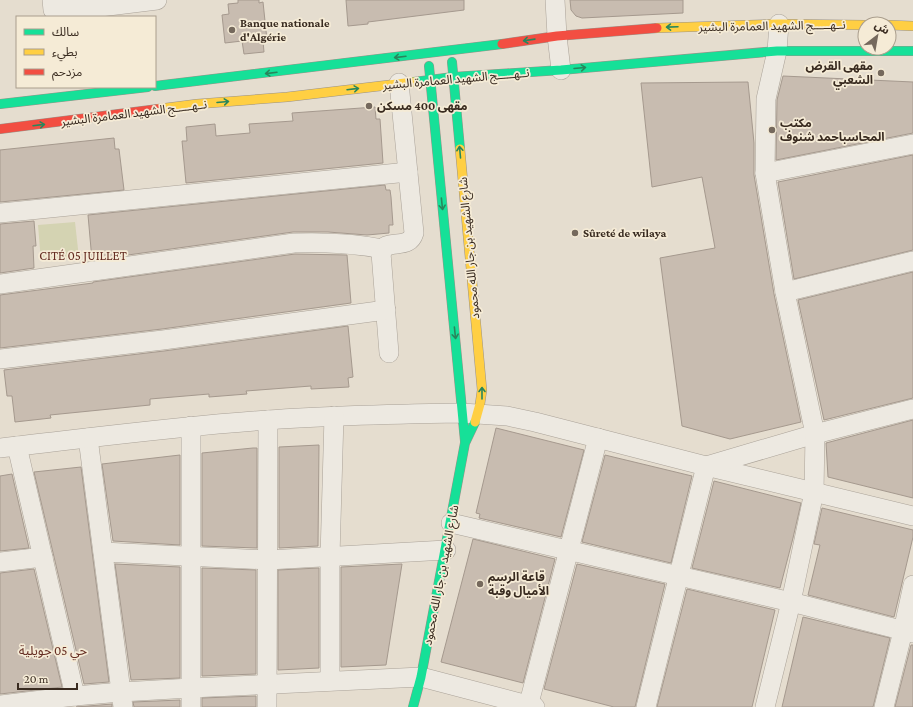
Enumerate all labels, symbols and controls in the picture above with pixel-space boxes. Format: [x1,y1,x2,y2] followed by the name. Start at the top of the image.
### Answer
[16,16,156,88] legend
[240,16,330,44] place label: Banque nationale d'Algérie
[857,16,897,56] north arrow
[697,18,846,36] street label: نــهـــــج الشهيد العمامرة البشير
[872,18,892,37] text: ش
[666,23,679,31] one-way arrow
[52,25,79,39] text: سالك
[227,25,237,35] marker: Banque nationale d'Algérie
[523,36,536,44] one-way arrow
[52,45,78,62] text: بطيء
[394,53,407,61] one-way arrow
[806,59,873,90] place label: مقهى القرض الشعبي
[573,64,586,72] one-way arrow
[52,65,82,81] text: مزدحم
[381,66,530,94] street label: نــهـــــج الشهيد العمامرة البشير
[876,68,886,78] marker: مقهى القرض الشعبي
[265,69,278,77] one-way arrow
[346,85,359,93] one-way arrow
[59,97,208,131] street label: نــهـــــج الشهيد العمامرة البشير
[216,99,229,106] one-way arrow
[377,99,467,113] place label: مقهى 400 مسكن
[364,101,374,111] marker: مقهى 400 مسكن
[780,116,885,144] place label: مكتب المحاسباحمد شنوف
[32,121,45,129] one-way arrow
[767,125,777,135] marker: مكتب المحاسباحمد شنوف
[457,146,464,159] one-way arrow
[456,176,484,320] street label: شارع الشهيد بن جار الله محمود
[438,197,446,210] one-way arrow
[583,226,666,240] place label: Sûreté de wilaya
[570,228,580,238] marker: Sûreté de wilaya
[39,248,127,263] district label: CITÉ 05 JUILLET
[451,326,458,339] one-way arrow
[478,387,486,400] one-way arrow
[421,504,463,647] street label: شارع الشهيد بن جار الله محمود
[488,570,549,598] place label: قاعة الرسم الأميال وقبة
[475,579,485,589] marker: قاعة الرسم الأميال وقبة
[19,643,88,661] district label: حي 05 جويلية
[18,665,77,691] scale bar
[24,672,49,686] text: 20 m

